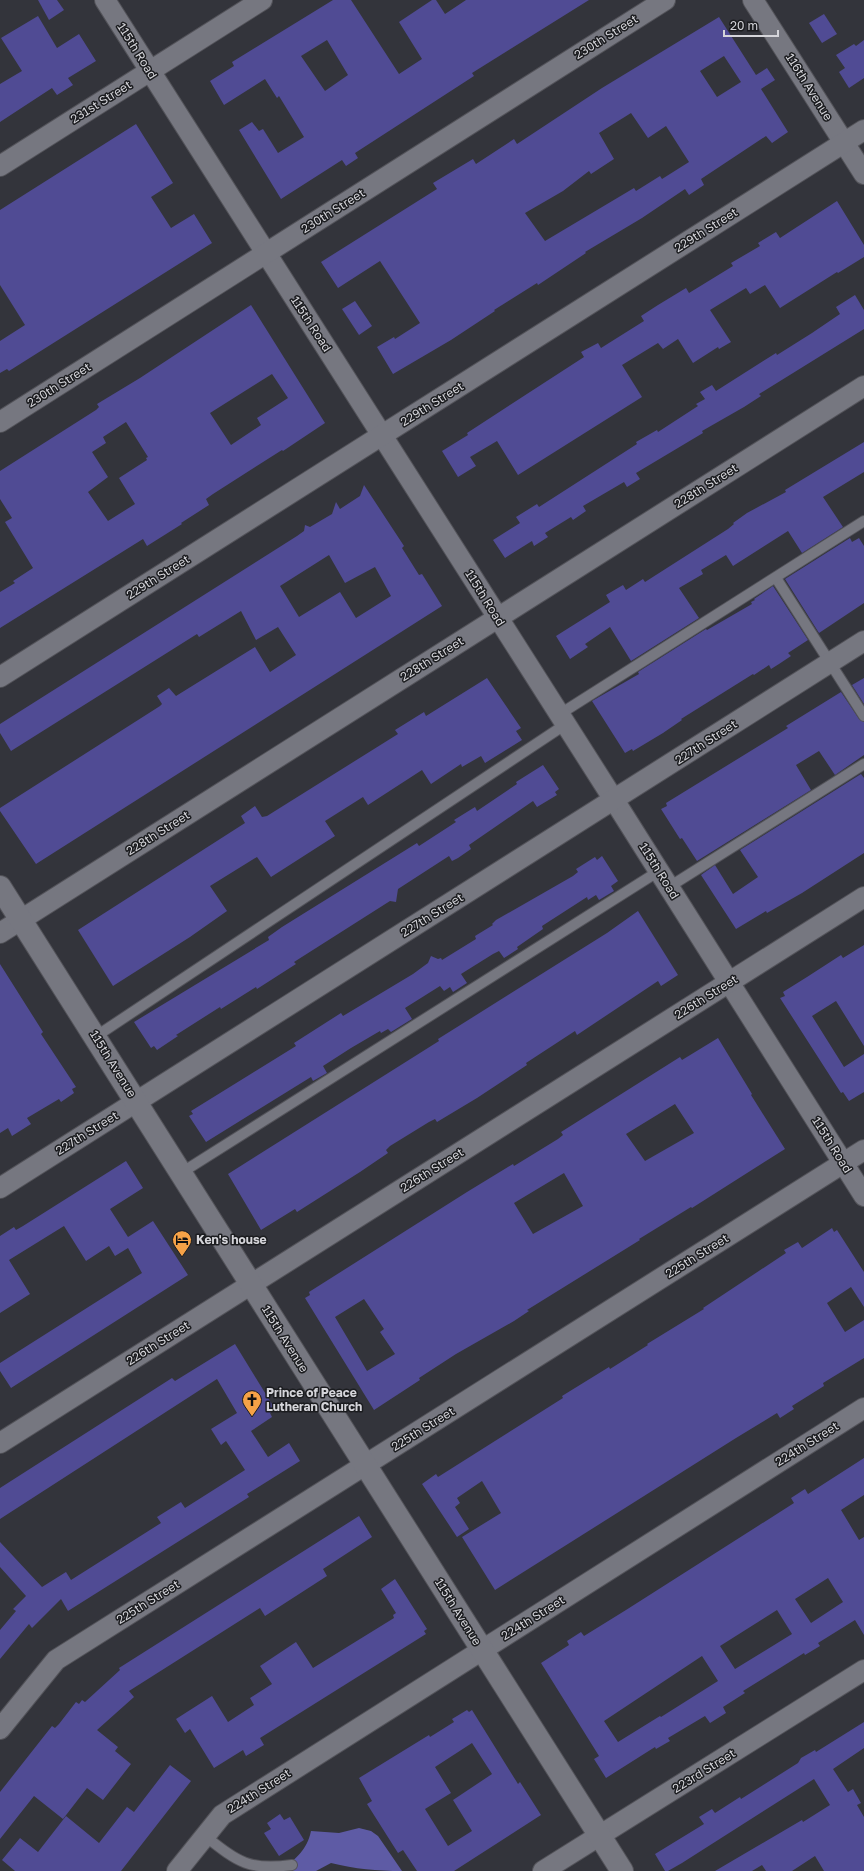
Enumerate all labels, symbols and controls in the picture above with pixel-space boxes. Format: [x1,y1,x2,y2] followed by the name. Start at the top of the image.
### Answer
[571,11,640,62] street label: 230th Street
[724,12,778,38] scale bar
[730,18,758,33] text: 20 m
[114,20,161,82] street label: 115th Road
[783,50,836,123] street label: 116th Avenue
[67,77,134,126] street label: 231st Street
[298,185,367,236] street label: 230th Street
[671,204,740,255] street label: 229th Street
[288,293,335,354] street label: 115th Road
[24,359,93,410] street label: 230th Street
[397,378,466,429] street label: 229th Street
[671,460,740,511] street label: 228th Street
[123,551,192,602] street label: 229th Street
[462,567,509,629] street label: 115th Road
[397,633,466,684] street label: 228th Street
[672,716,740,767] street label: 227th Street
[123,807,192,858] street label: 228th Street
[636,840,683,902] street label: 115th Road
[398,889,466,940] street label: 227th Street
[671,971,740,1022] street label: 226th Street
[87,1027,140,1100] street label: 115th Avenue
[53,1107,121,1158] street label: 227th Street
[809,1114,856,1176] street label: 115th Road
[397,1144,466,1195] street label: 226th Street
[171,1229,193,1257] hotel icon: Ken's house
[662,1230,731,1281] street label: 225th Street
[196,1232,267,1247] place label: Ken's house
[259,1302,312,1375] street label: 115th Avenue
[123,1317,192,1368] street label: 226th Street
[266,1385,362,1414] place label: Prince of Peace Lutheran Church
[241,1389,263,1417] church icon: Prince of Peace Lutheran Church
[388,1403,457,1454] street label: 225th Street
[772,1418,841,1469] street label: 224th Street
[432,1575,485,1648] street label: 115th Avenue
[113,1576,182,1627] street label: 225th Street
[498,1592,567,1643] street label: 224th Street
[669,1745,738,1796] street label: 223rd Street
[224,1765,293,1816] street label: 224th Street

